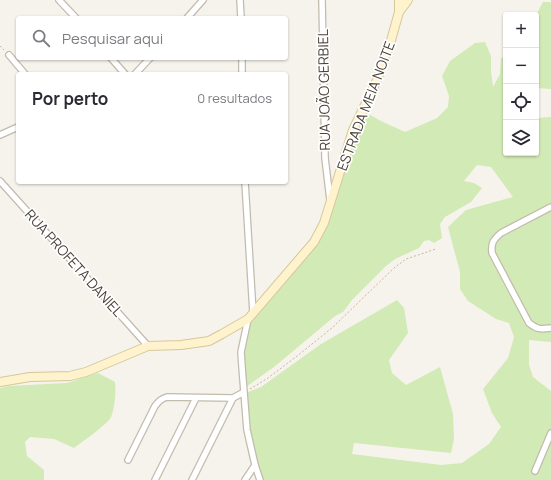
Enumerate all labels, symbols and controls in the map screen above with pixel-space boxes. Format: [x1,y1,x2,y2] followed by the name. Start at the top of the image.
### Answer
[503,12,539,156] map controls
[503,12,539,48] button: +
[16,16,288,60] search box
[30,27,52,49] icon: search
[62,28,163,49] text: Pesquisar aqui
[313,29,334,151] street label: RUA JOÃO GERBIEL
[332,38,399,173] street label: ESTRADA MEIA NOITE
[503,48,539,84] button: −
[503,84,539,120] button: locate
[32,87,108,110] text: Por perto
[197,89,272,107] text: 0 resultados
[503,120,539,156] button: layers
[21,205,128,320] street label: RUA PROFETA DANIEL

